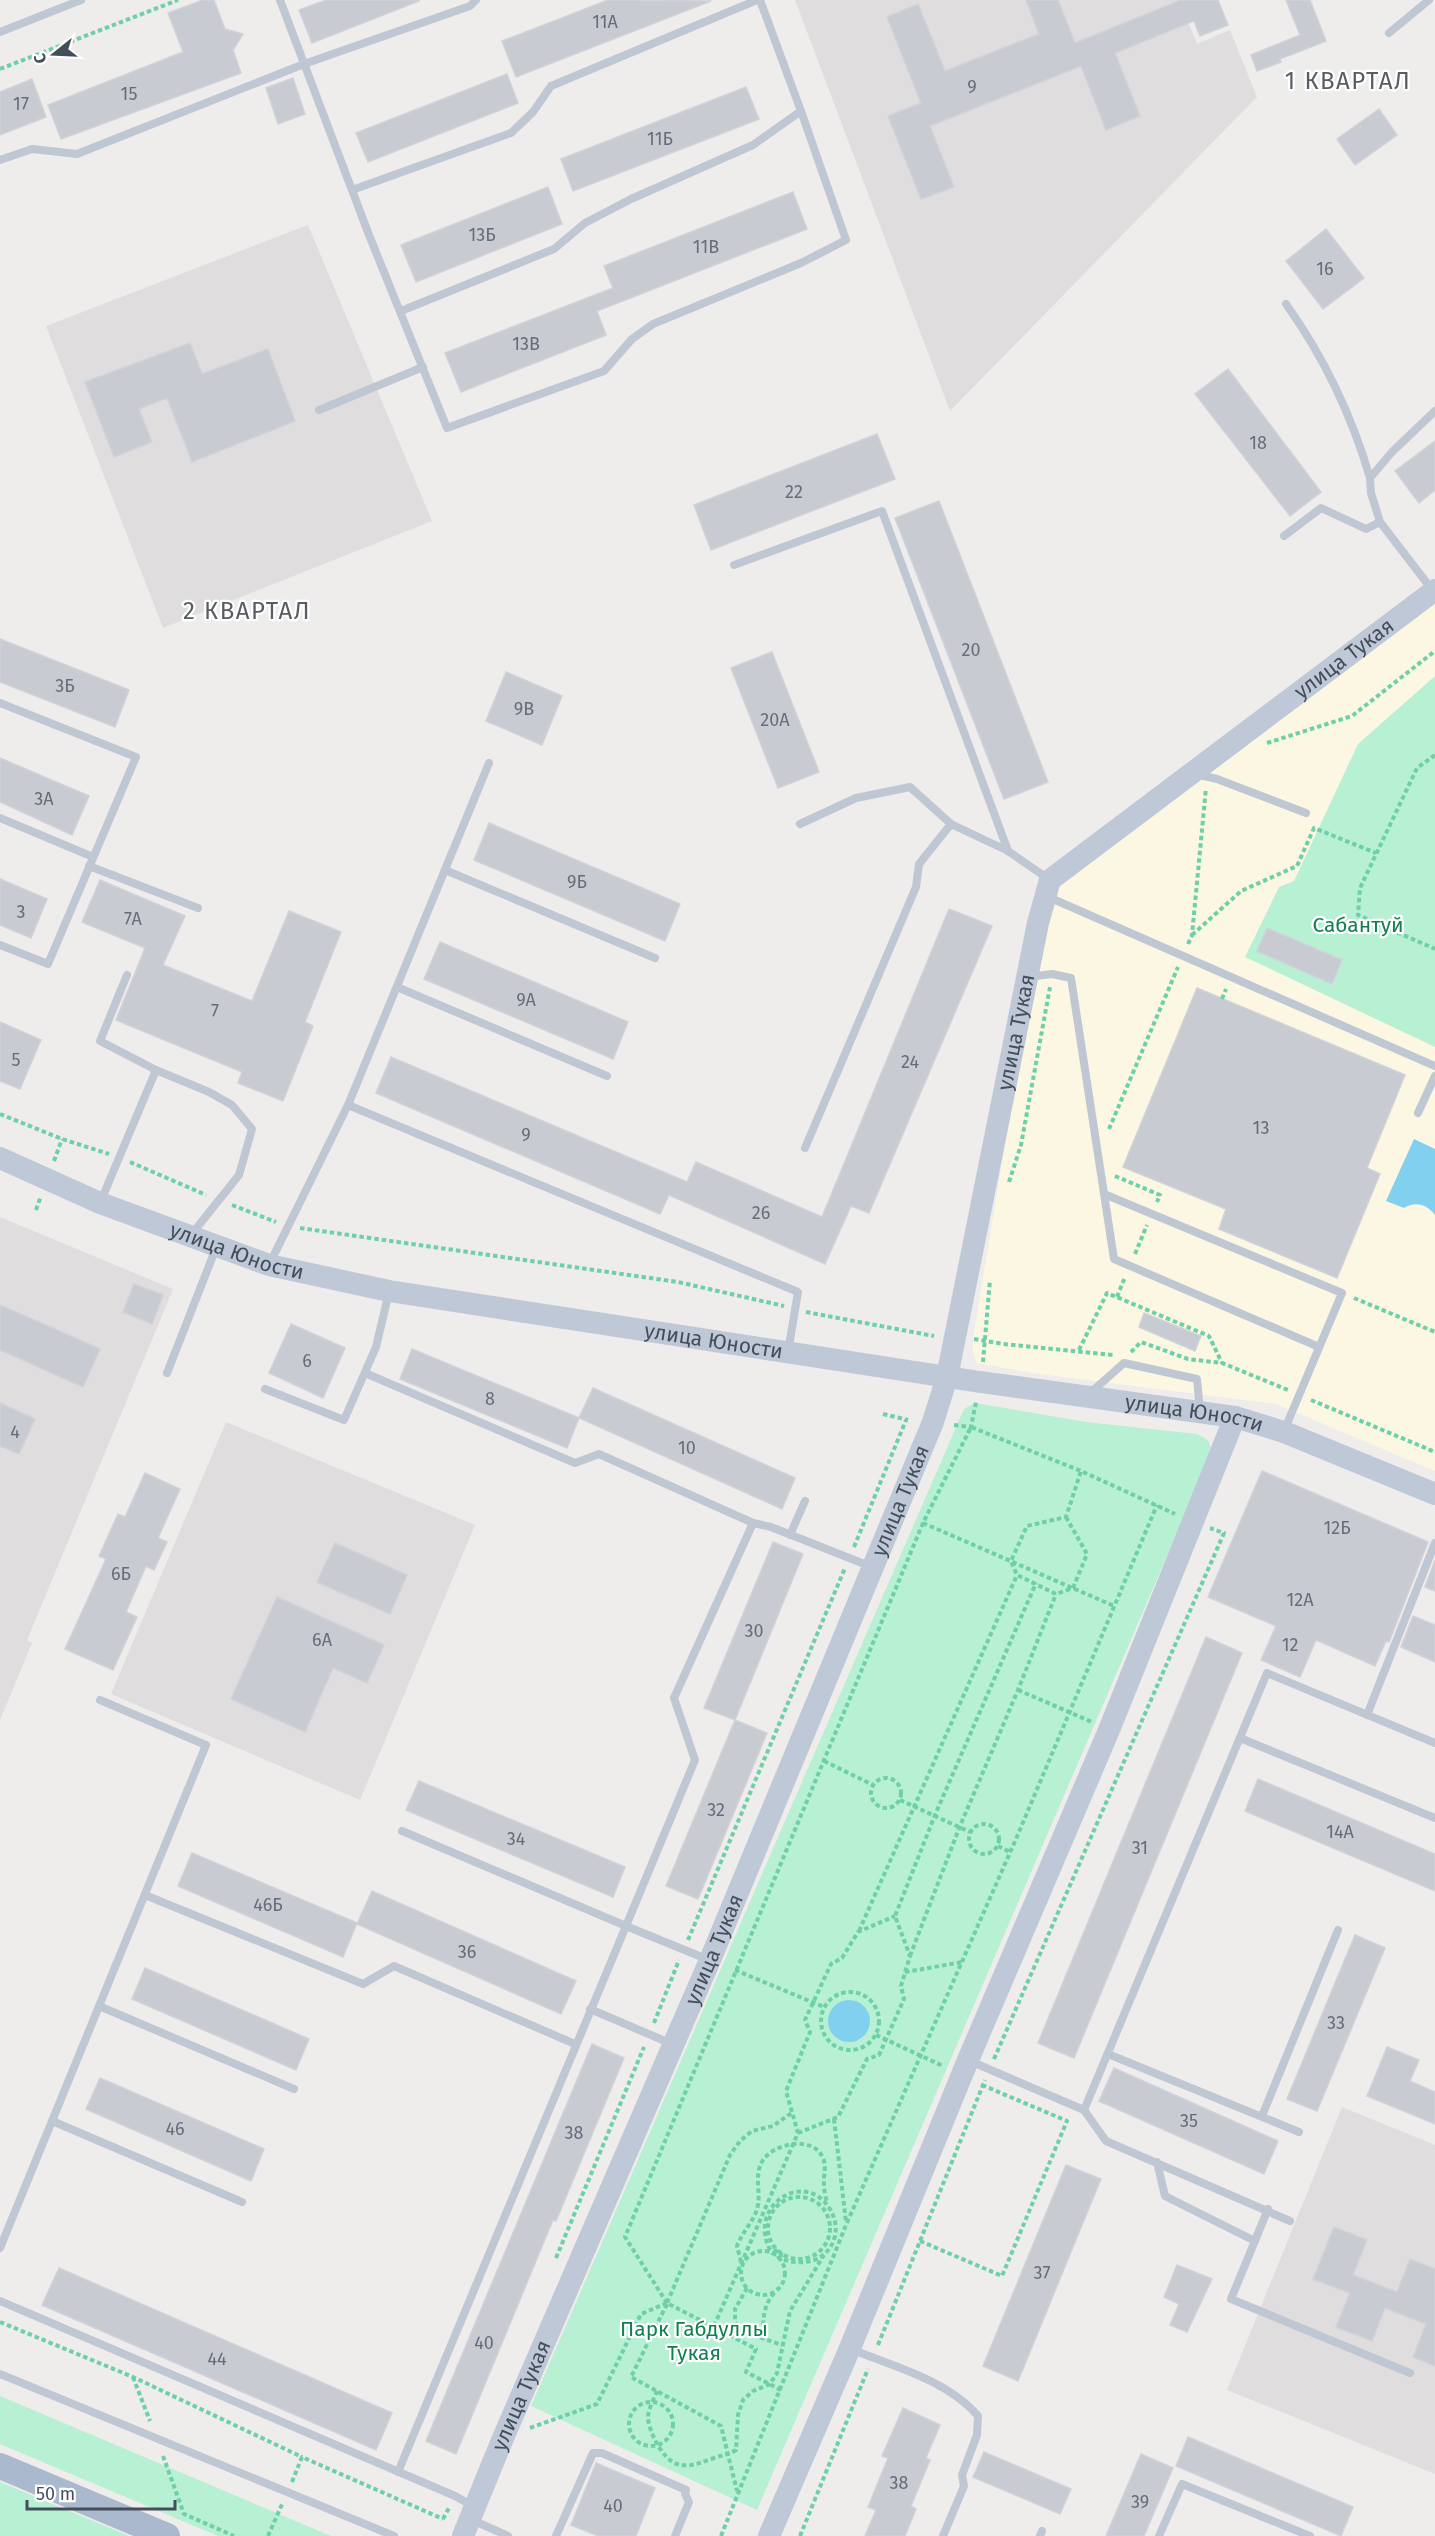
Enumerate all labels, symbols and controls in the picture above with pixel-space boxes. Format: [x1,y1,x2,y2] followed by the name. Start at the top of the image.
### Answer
[592,11,619,33] house number: 11А
[24,24,84,84] north arrow
[30,50,51,66] text: С
[1285,67,1411,95] district label: 1 КВАРТАЛ
[967,76,977,98] house number: 9
[121,83,137,105] house number: 15
[13,93,29,115] house number: 17
[647,128,673,150] house number: 11Б
[468,224,496,246] house number: 13Б
[693,236,719,258] house number: 11В
[1316,258,1334,280] house number: 16
[512,333,540,355] house number: 13В
[1249,432,1267,454] house number: 18
[785,481,803,503] house number: 22
[183,597,311,625] district label: 2 КВАРТАЛ
[1289,613,1399,704] street label: улица Тукая
[962,639,980,661] house number: 20
[55,675,75,697] house number: 3Б
[514,698,534,720] house number: 9В
[760,709,790,731] house number: 20А
[34,788,54,810] house number: 3А
[567,871,587,893] house number: 9Б
[17,901,25,923] house number: 3
[124,908,143,930] house number: 7А
[1312,912,1404,938] park label: Сабантуй
[992,972,1040,1093] street label: улица Тукая
[516,989,536,1011] house number: 9А
[211,1000,219,1022] house number: 7
[11,1049,21,1071] house number: 5
[901,1051,919,1073] house number: 24
[1253,1117,1269,1139] house number: 13
[521,1124,531,1146] house number: 9
[752,1202,770,1224] house number: 26
[166,1217,306,1285] street label: улица Юности
[643,1318,785,1364] street label: улица Юности
[302,1350,312,1372] house number: 6
[485,1388,495,1410] house number: 8
[1124,1389,1267,1438] street label: улица Юности
[10,1421,20,1443] house number: 4
[678,1437,696,1459] house number: 10
[866,1441,935,1560] street label: улица Тукая
[1323,1517,1351,1539] house number: 12Б
[111,1563,131,1585] house number: 6Б
[1286,1589,1314,1611] house number: 12А
[744,1620,764,1642] house number: 30
[312,1629,333,1651] house number: 6А
[1282,1634,1298,1656] house number: 12
[707,1799,725,1821] house number: 32
[1326,1821,1355,1843] house number: 14А
[507,1828,526,1850] house number: 34
[1132,1837,1148,1859] house number: 31
[679,1890,749,2009] street label: улица Тукая
[253,1894,283,1916] house number: 46Б
[458,1941,476,1963] house number: 36
[1327,2012,1345,2034] house number: 33
[1180,2110,1198,2132] house number: 35
[165,2118,185,2140] house number: 46
[565,2122,584,2144] house number: 38
[1034,2262,1050,2284] house number: 37
[620,2316,768,2366] park label: Парк Габдуллы Тукая
[474,2332,494,2354] house number: 40
[486,2336,557,2455] street label: улица Тукая
[207,2348,227,2370] house number: 44
[890,2472,909,2494] house number: 38
[27,2473,176,2511] scale bar
[36,2483,75,2505] text: 50 m
[1131,2491,1149,2513] house number: 39
[603,2495,623,2517] house number: 40

